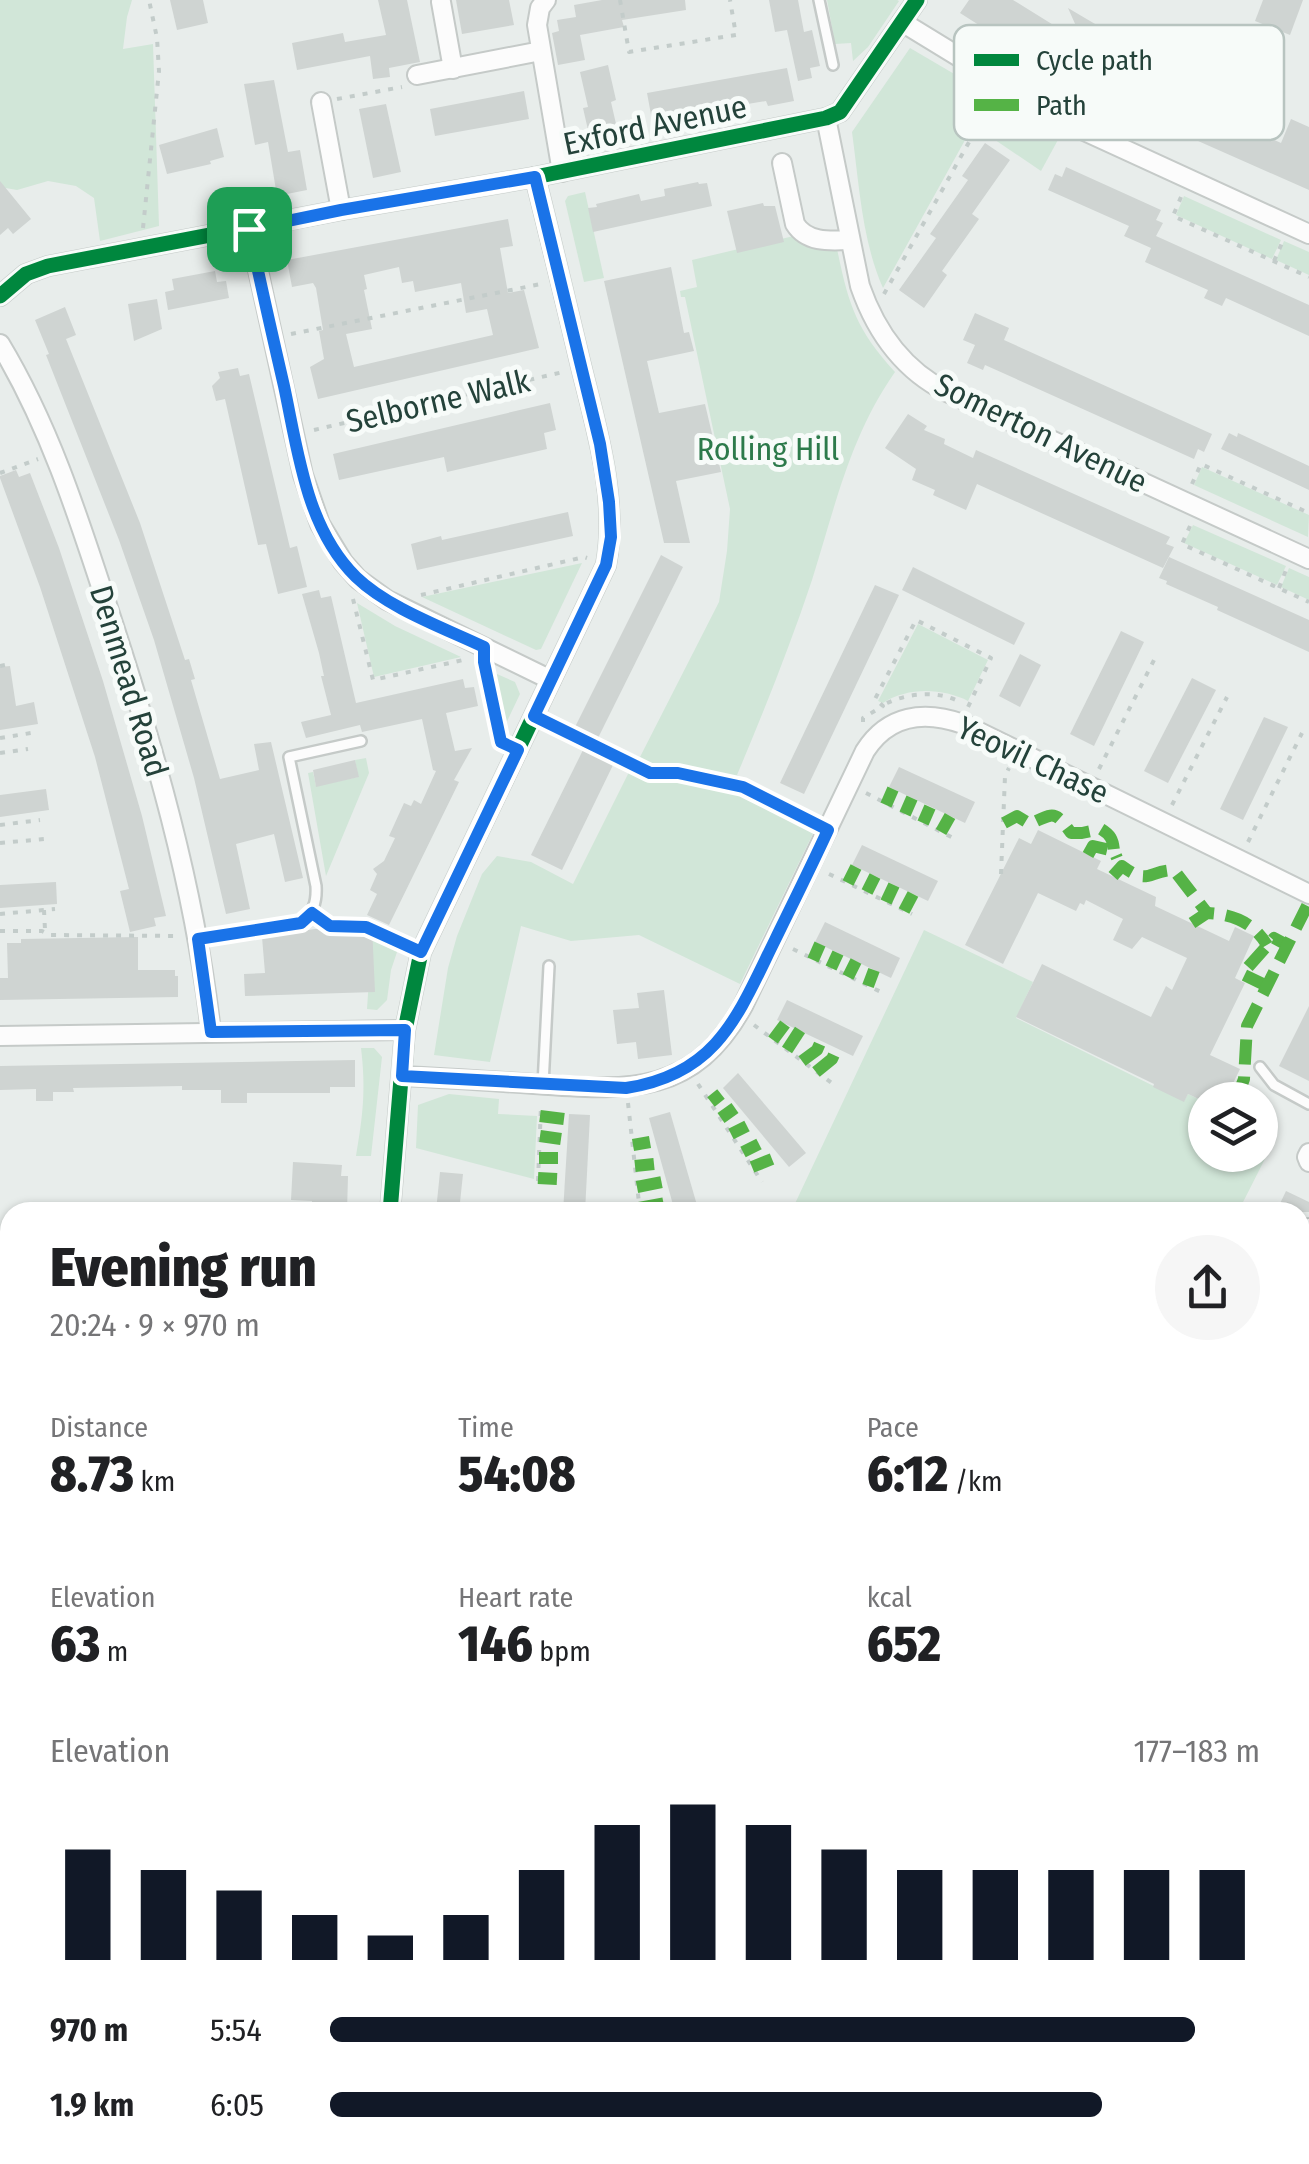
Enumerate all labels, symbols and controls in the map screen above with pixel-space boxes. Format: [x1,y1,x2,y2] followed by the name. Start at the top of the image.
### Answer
[954,25,1284,140] legend
[1036,44,1153,77] text: Cycle path
[560,87,750,163] street label: Exford Avenue
[1036,89,1087,122] text: Path
[207,187,292,272] pin
[222,202,277,257] icon: arrive
[343,361,533,441] street label: Selborne Walk
[929,365,1153,501] street label: Somerton Avenue
[697,430,839,468] park label: Rolling Hill
[82,581,176,781] street label: Denmead Road
[951,708,1115,812] street label: Yeovil Chase
[1188,1082,1278,1172] map controls
[1188,1082,1278,1172] button: layers
[50,1235,317,1301] text: Evening run
[1155,1235,1260,1340] button: share
[50,1306,260,1344] text: 20:24 · 9 × 970 m
[50,1411,148,1444] text: Distance
[458,1411,514,1444] text: Time
[867,1411,919,1444] text: Pace
[50,1444,134,1504] text: 8.73
[458,1444,576,1504] text: 54:08
[867,1444,948,1504] text: 6:12
[134,1465,175,1498] text: km
[948,1465,1003,1498] text: /km
[50,1581,155,1614] text: Elevation
[458,1581,573,1614] text: Heart rate
[867,1581,912,1614] text: kcal
[50,1614,100,1674] text: 63
[458,1614,533,1674] text: 146
[867,1614,941,1674] text: 652
[100,1635,128,1668] text: m
[533,1635,591,1668] text: bpm
[50,1732,170,1770] text: Elevation
[1134,1732,1260,1770] text: 177–183 m
[50,2011,128,2049] text: 970 m
[210,2011,262,2049] text: 5:54
[50,2086,134,2124] text: 1.9 km
[210,2086,264,2124] text: 6:05

